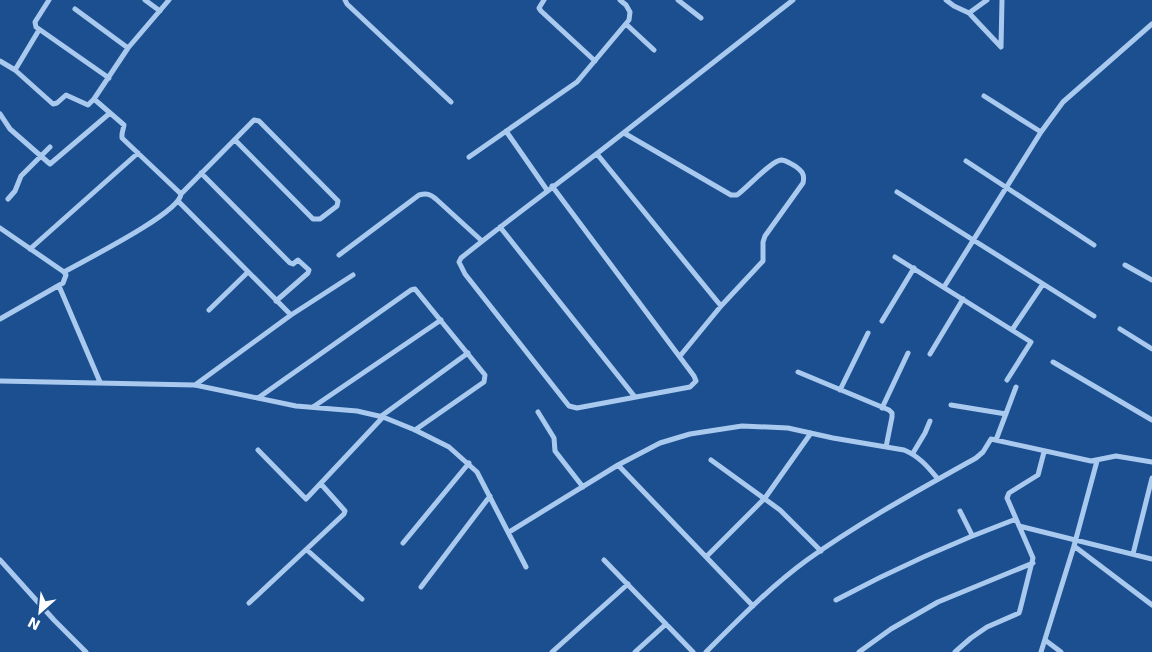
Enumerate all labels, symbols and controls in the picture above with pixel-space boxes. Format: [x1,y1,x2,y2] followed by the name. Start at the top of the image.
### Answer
[15,587,65,637] north arrow
[25,614,43,633] text: N

